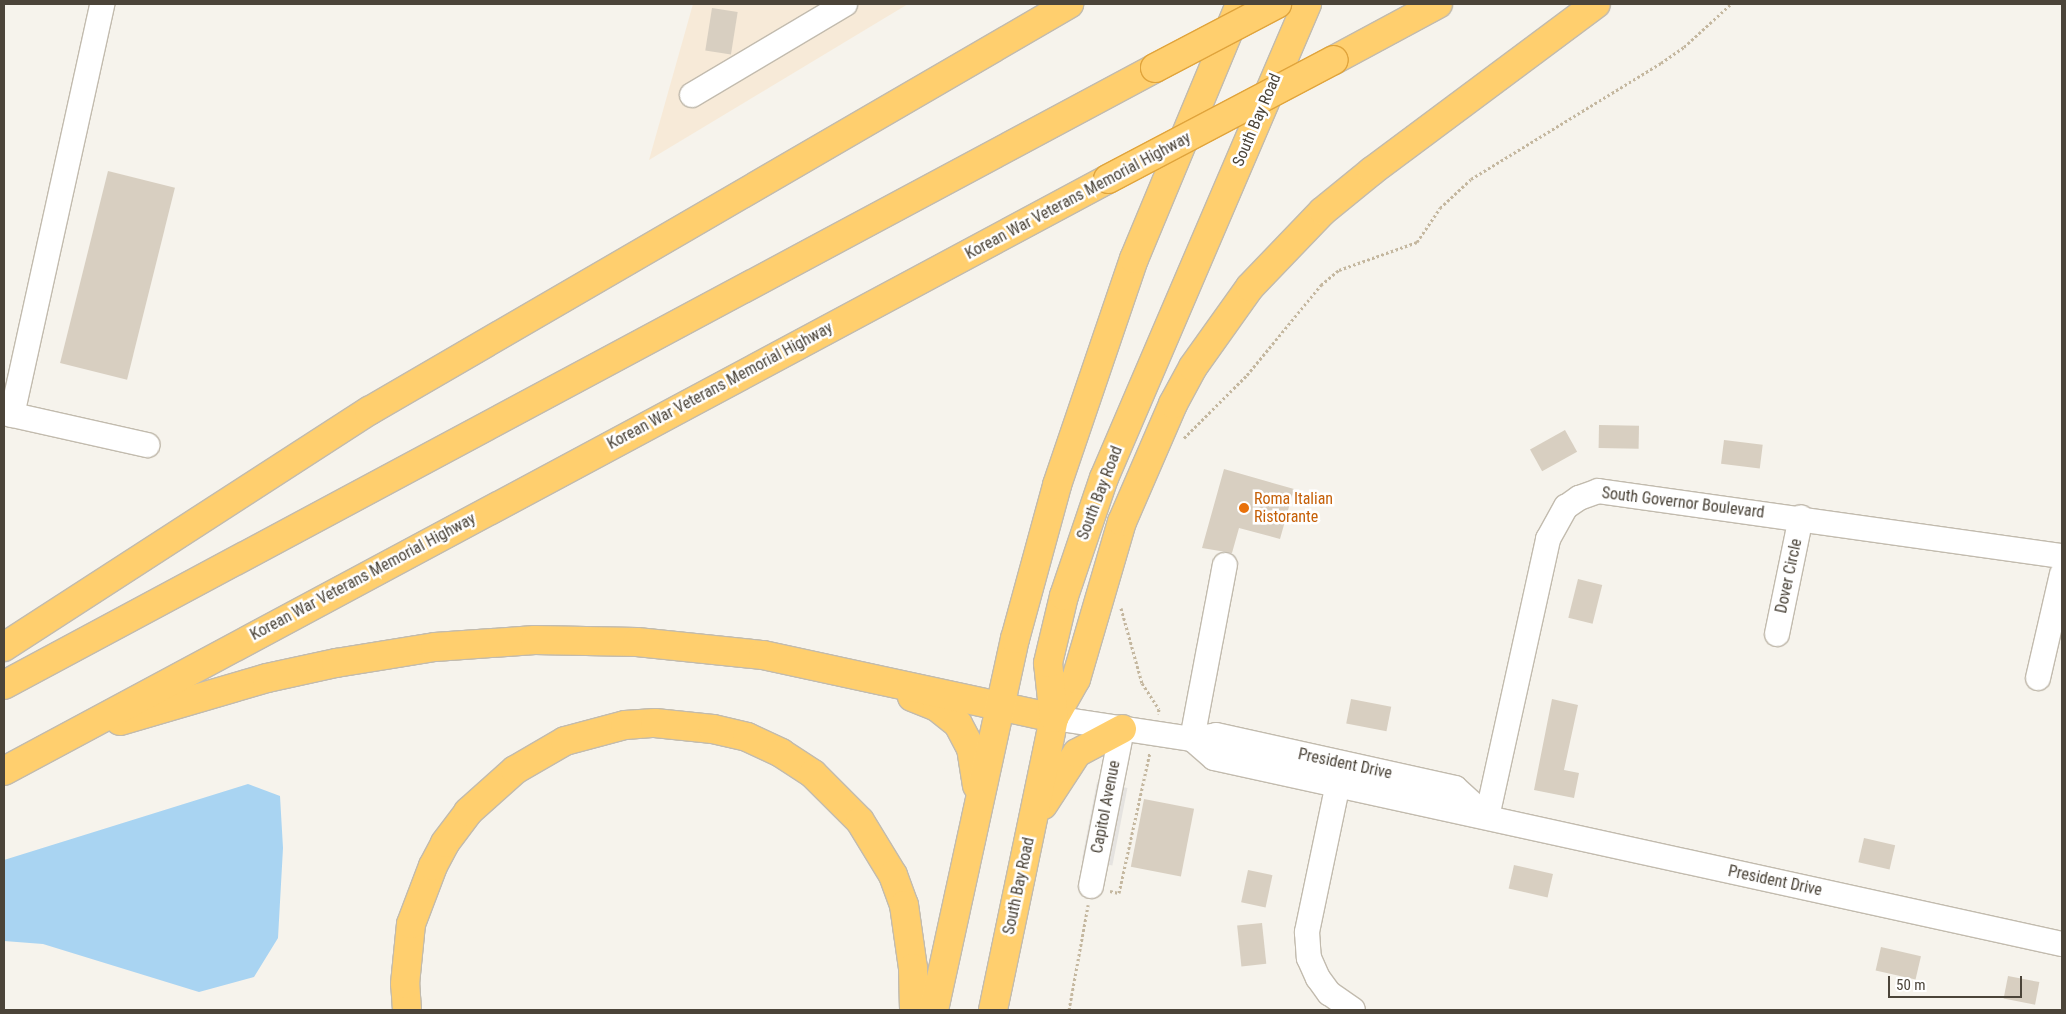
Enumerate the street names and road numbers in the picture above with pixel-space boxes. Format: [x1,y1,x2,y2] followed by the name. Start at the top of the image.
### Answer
[1229,71,1285,169] street label: South Bay Road
[962,128,1194,264] street label: Korean War Veterans Memorial Highway
[604,318,836,454] street label: Korean War Veterans Memorial Highway
[1073,443,1127,543] street label: South Bay Road
[1601,484,1765,522] street label: South Governor Boulevard
[247,509,479,645] street label: Korean War Veterans Memorial Highway
[1772,537,1806,615] street label: Dover Circle
[1296,745,1394,783] street label: President Drive
[1088,759,1124,855] street label: Capitol Avenue
[999,836,1039,936] street label: South Bay Road
[1726,862,1824,900] street label: President Drive

